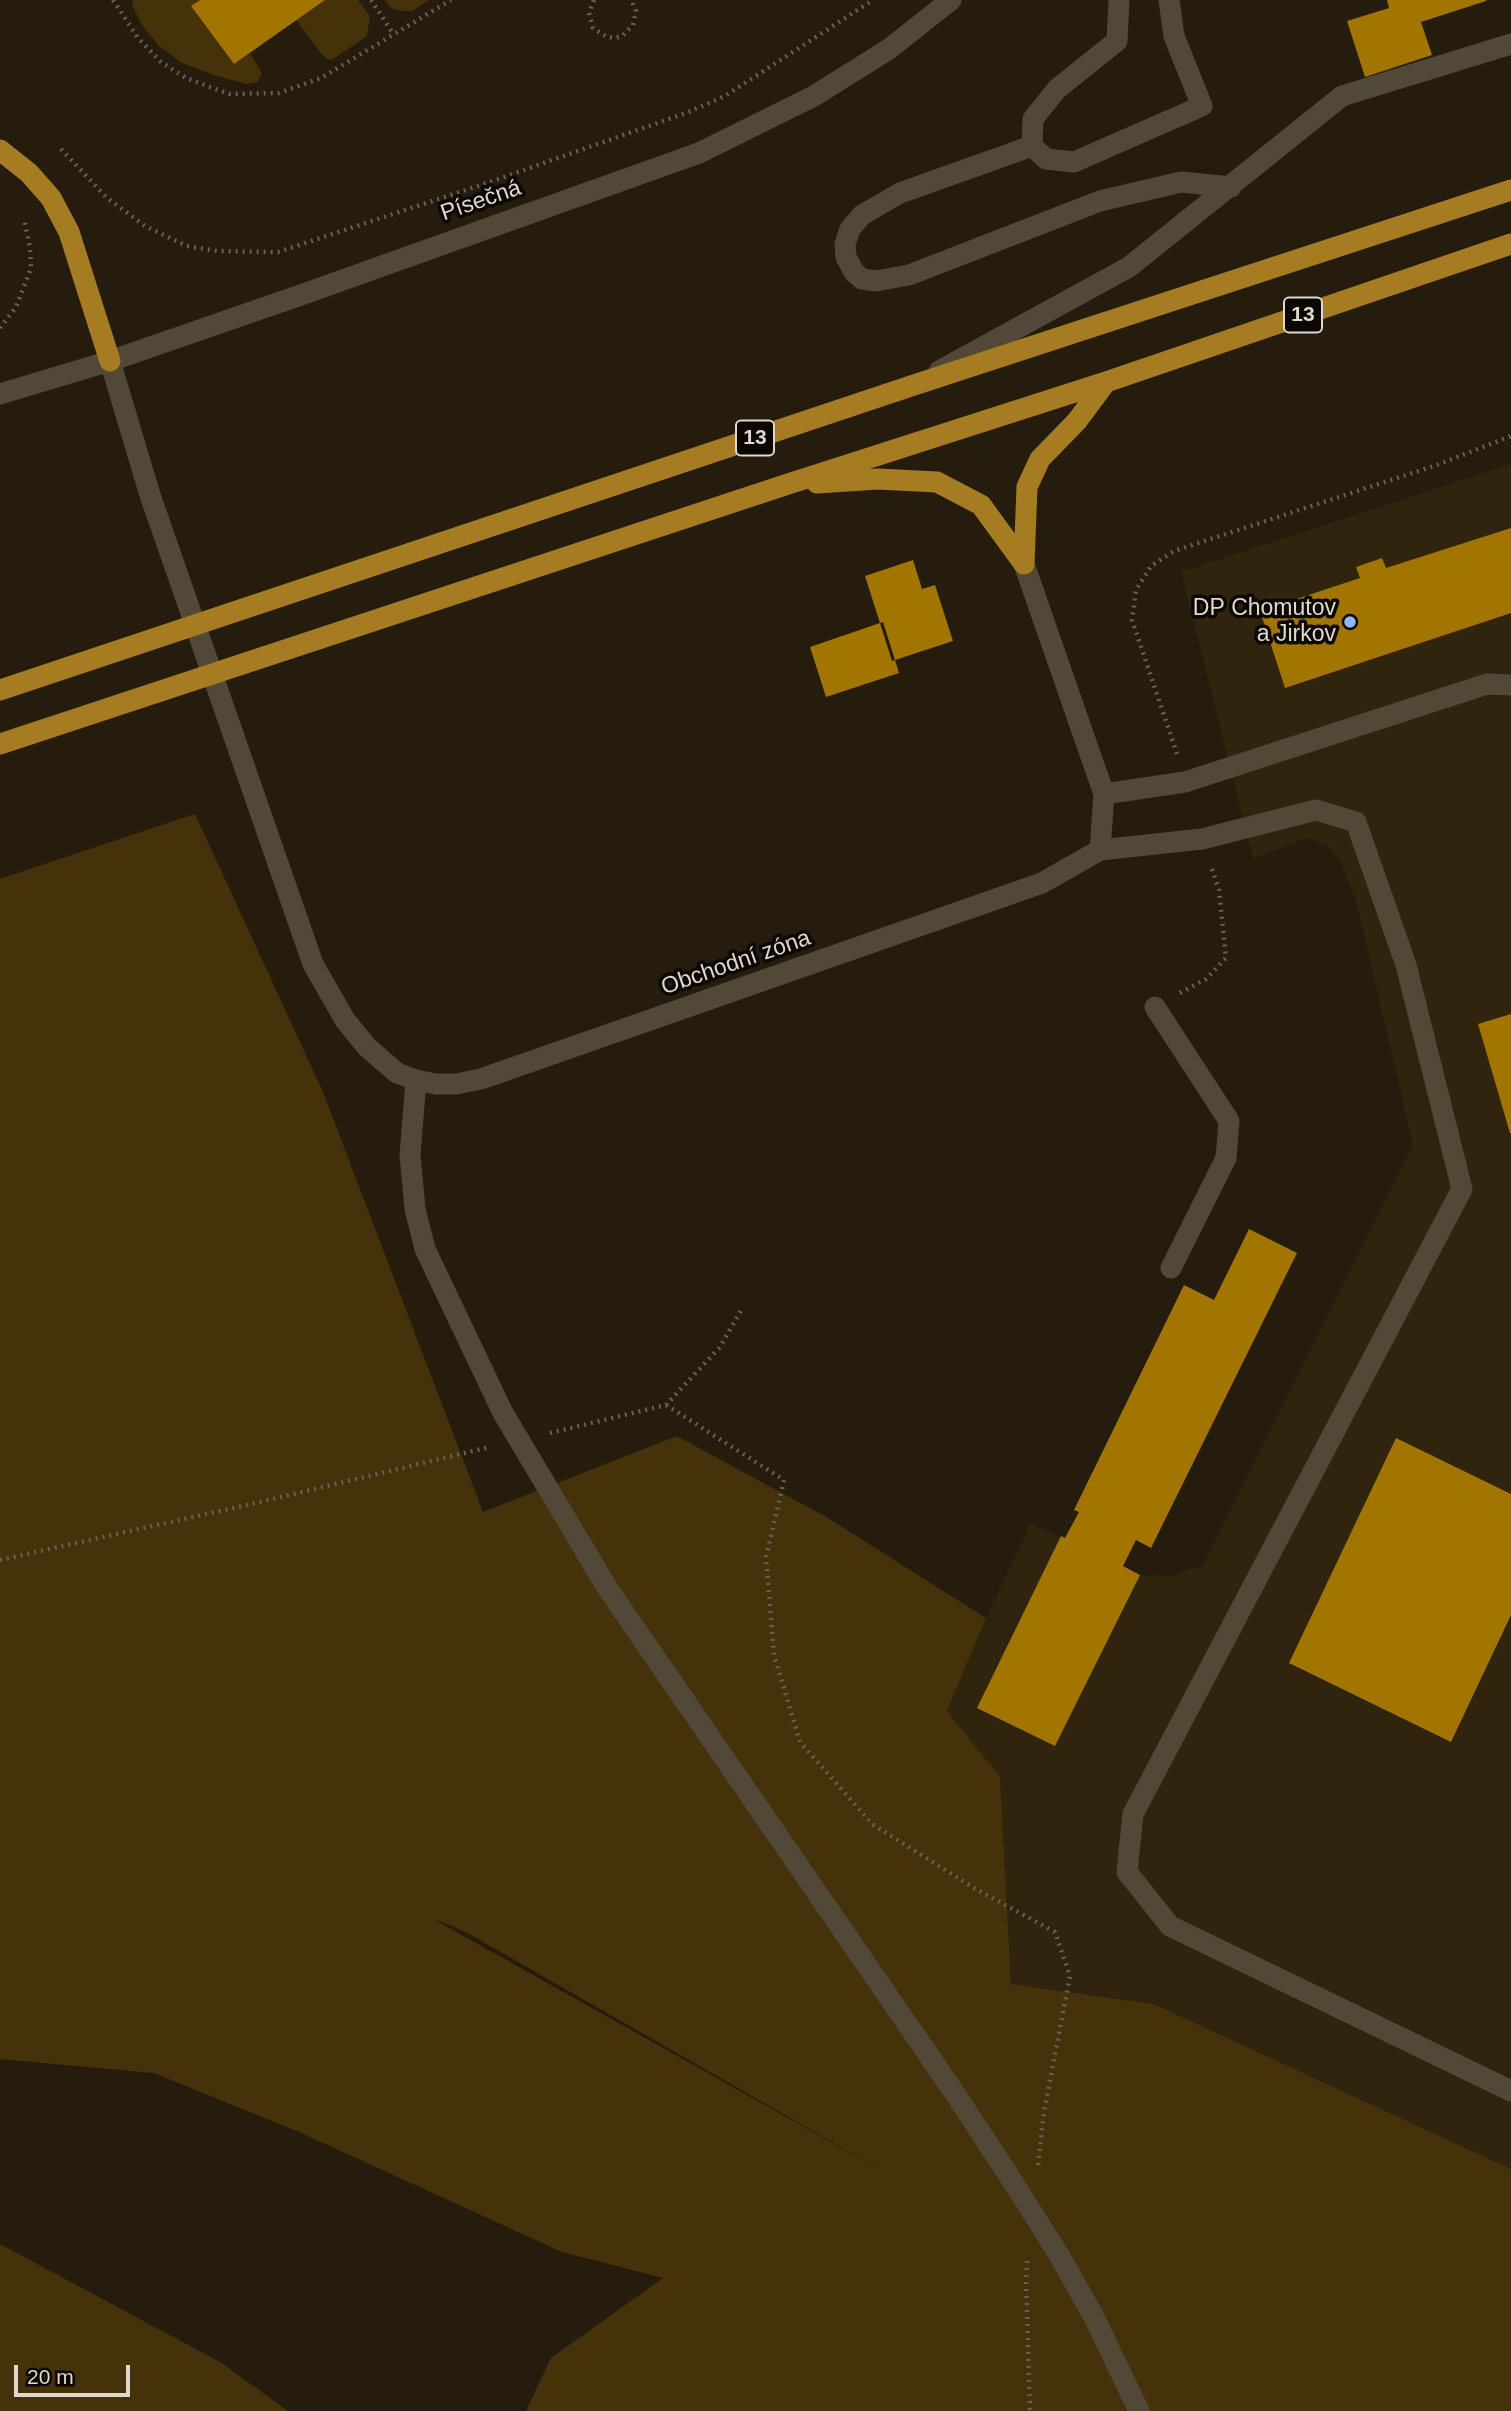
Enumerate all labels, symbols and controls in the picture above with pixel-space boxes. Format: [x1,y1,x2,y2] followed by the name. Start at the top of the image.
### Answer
[437,174,525,228] street label: Písečná
[1284,298,1322,332] road number: 13
[736,420,774,456] road number: 13
[1193,595,1336,649] place label: DP Chomutov a Jirkov
[1342,614,1358,630] marker: DP Chomutov a Jirkov
[658,925,814,1001] street label: Obchodní zóna
[18,2352,133,2396] scale bar
[27,2365,74,2388] text: 20 m

